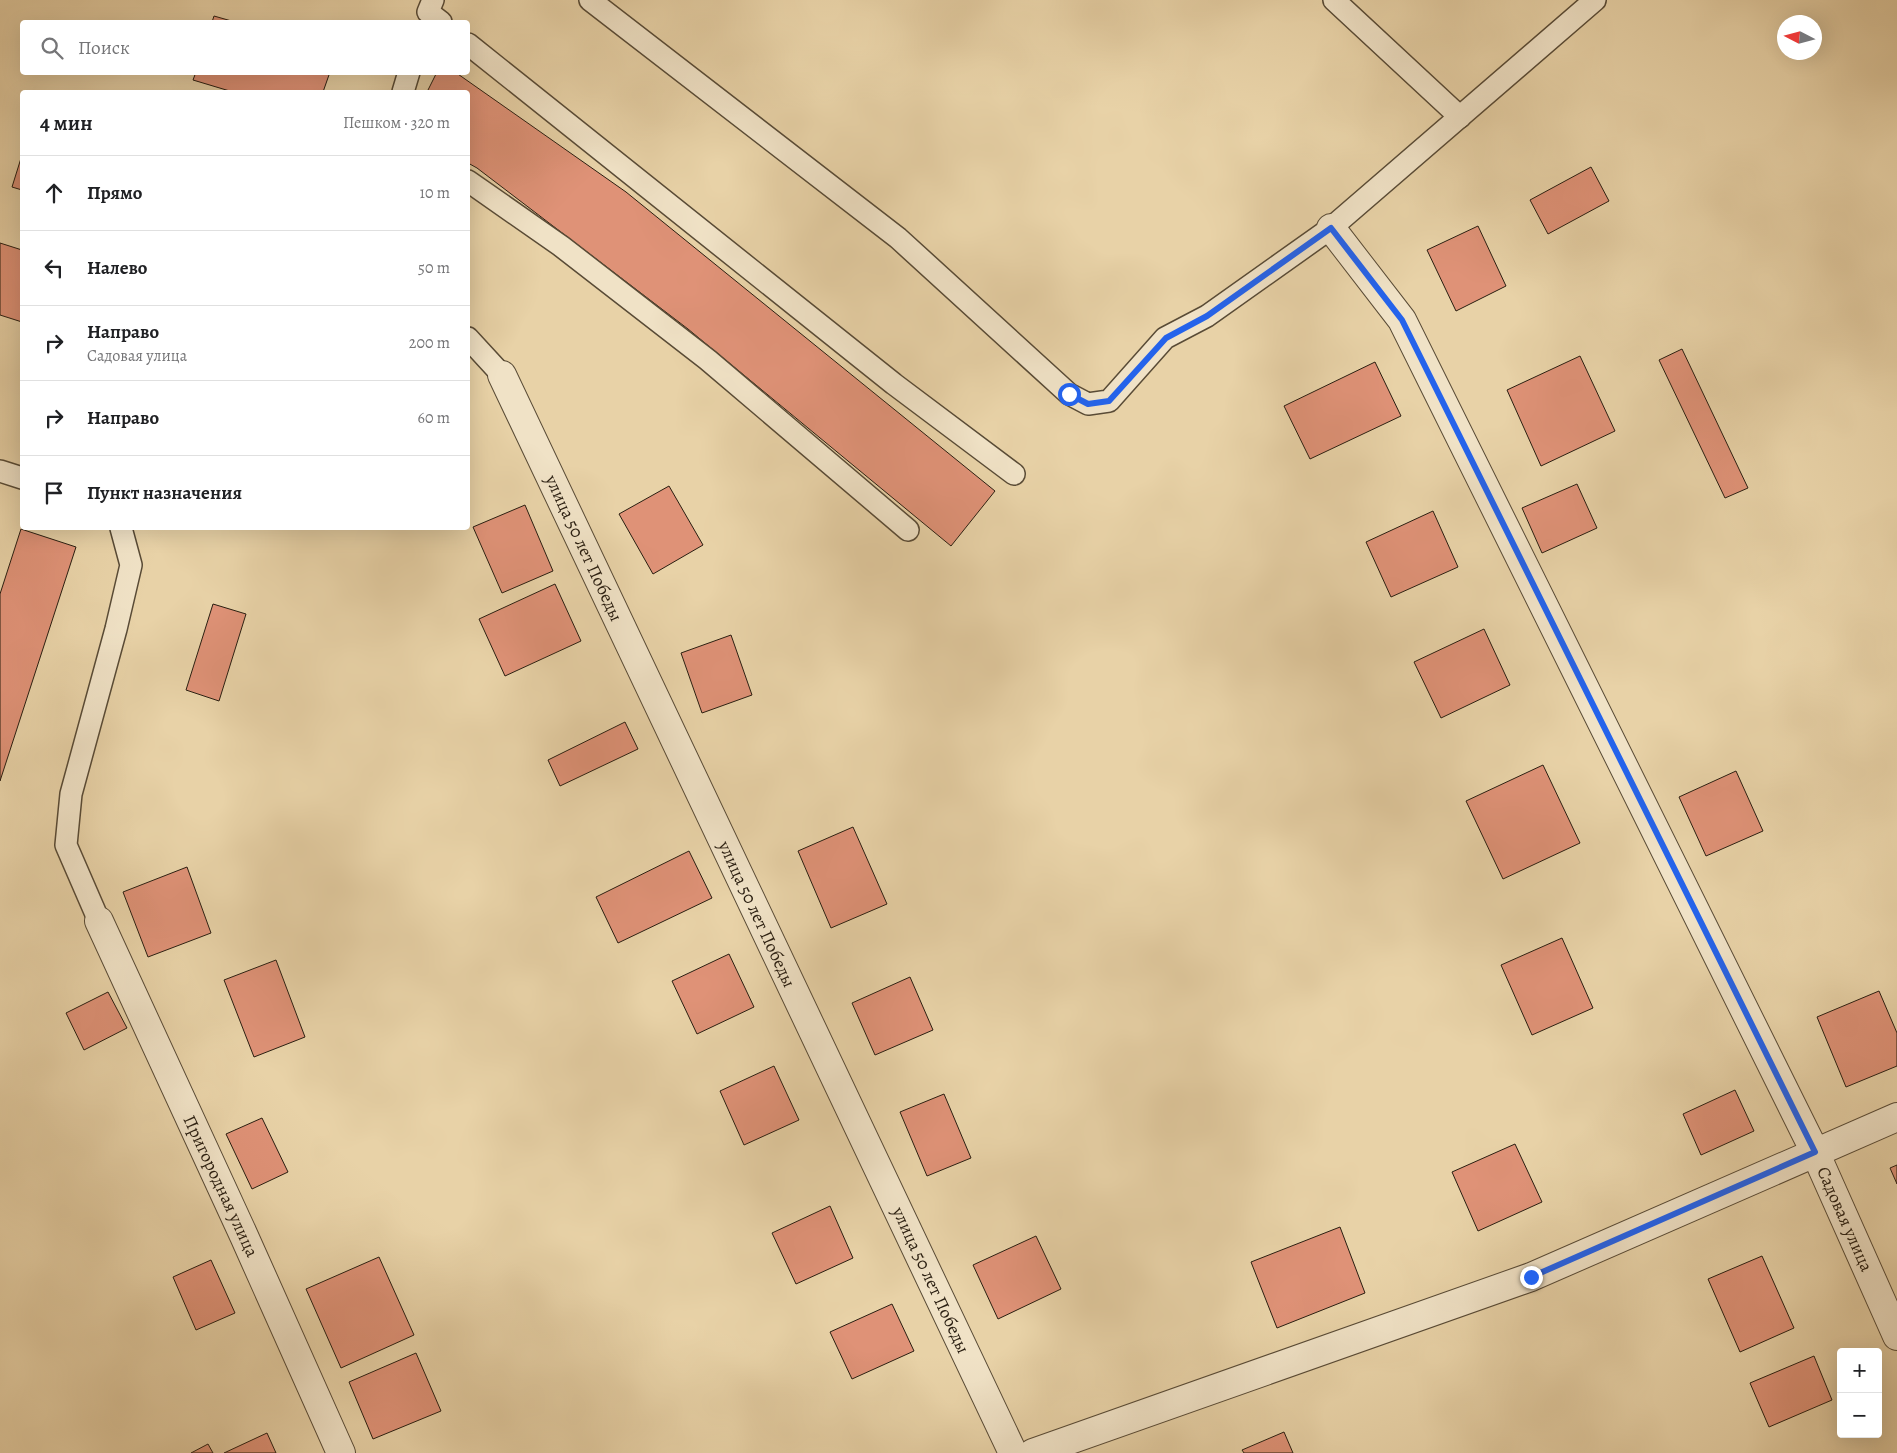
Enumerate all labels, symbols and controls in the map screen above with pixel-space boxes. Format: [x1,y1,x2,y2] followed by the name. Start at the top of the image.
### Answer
[1777,15,1822,60] north arrow
[20,20,470,75] search box
[38,34,66,62] icon: search
[78,35,130,61] text: Поиск
[40,109,93,137] text: 4 мин
[343,112,450,134] text: Пешком · 320 m
[40,179,68,207] icon: ahead
[87,180,142,206] text: Прямо
[420,182,450,204] text: 10 m
[40,254,68,282] icon: left
[87,255,147,281] text: Налево
[418,257,450,279] text: 50 m
[87,319,159,345] text: Направо
[40,329,68,357] icon: right
[409,332,450,354] text: 200 m
[87,345,187,367] text: Садовая улица
[1058,383,1081,406] route start
[40,404,68,432] icon: right
[87,405,159,431] text: Направо
[418,407,450,429] text: 60 m
[539,470,629,625] street label: улица 50 лет Победы
[40,479,68,507] icon: arrive
[87,480,242,506] text: Пункт назначения
[712,836,802,991] street label: улица 50 лет Победы
[178,1111,265,1261] street label: Пригородная улица
[1811,1163,1879,1276] street label: Садовая улица
[886,1202,976,1357] street label: улица 50 лет Победы
[1520,1266,1543,1289] route end
[1837,1348,1882,1438] map controls
[1837,1348,1882,1393] button: +
[1837,1393,1882,1438] button: −

